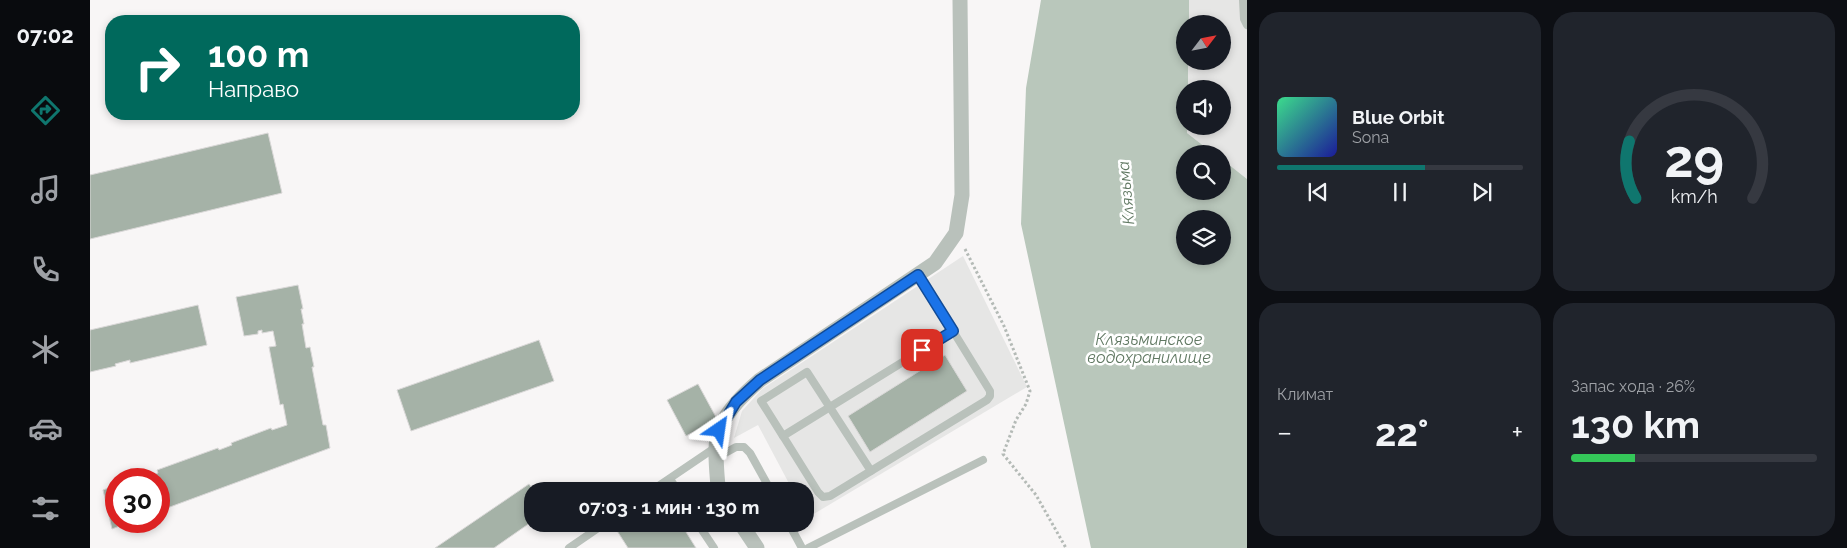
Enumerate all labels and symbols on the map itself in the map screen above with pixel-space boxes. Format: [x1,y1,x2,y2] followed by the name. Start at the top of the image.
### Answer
[1176,15,1231,70] north arrow
[1114,160,1138,226] water label: Клязьма
[901,329,943,371] pin
[1087,330,1211,367] water label: Клязьминское водохранилище
[692,403,744,455] position arrow
[105,468,170,533] speed limit sign: 30

